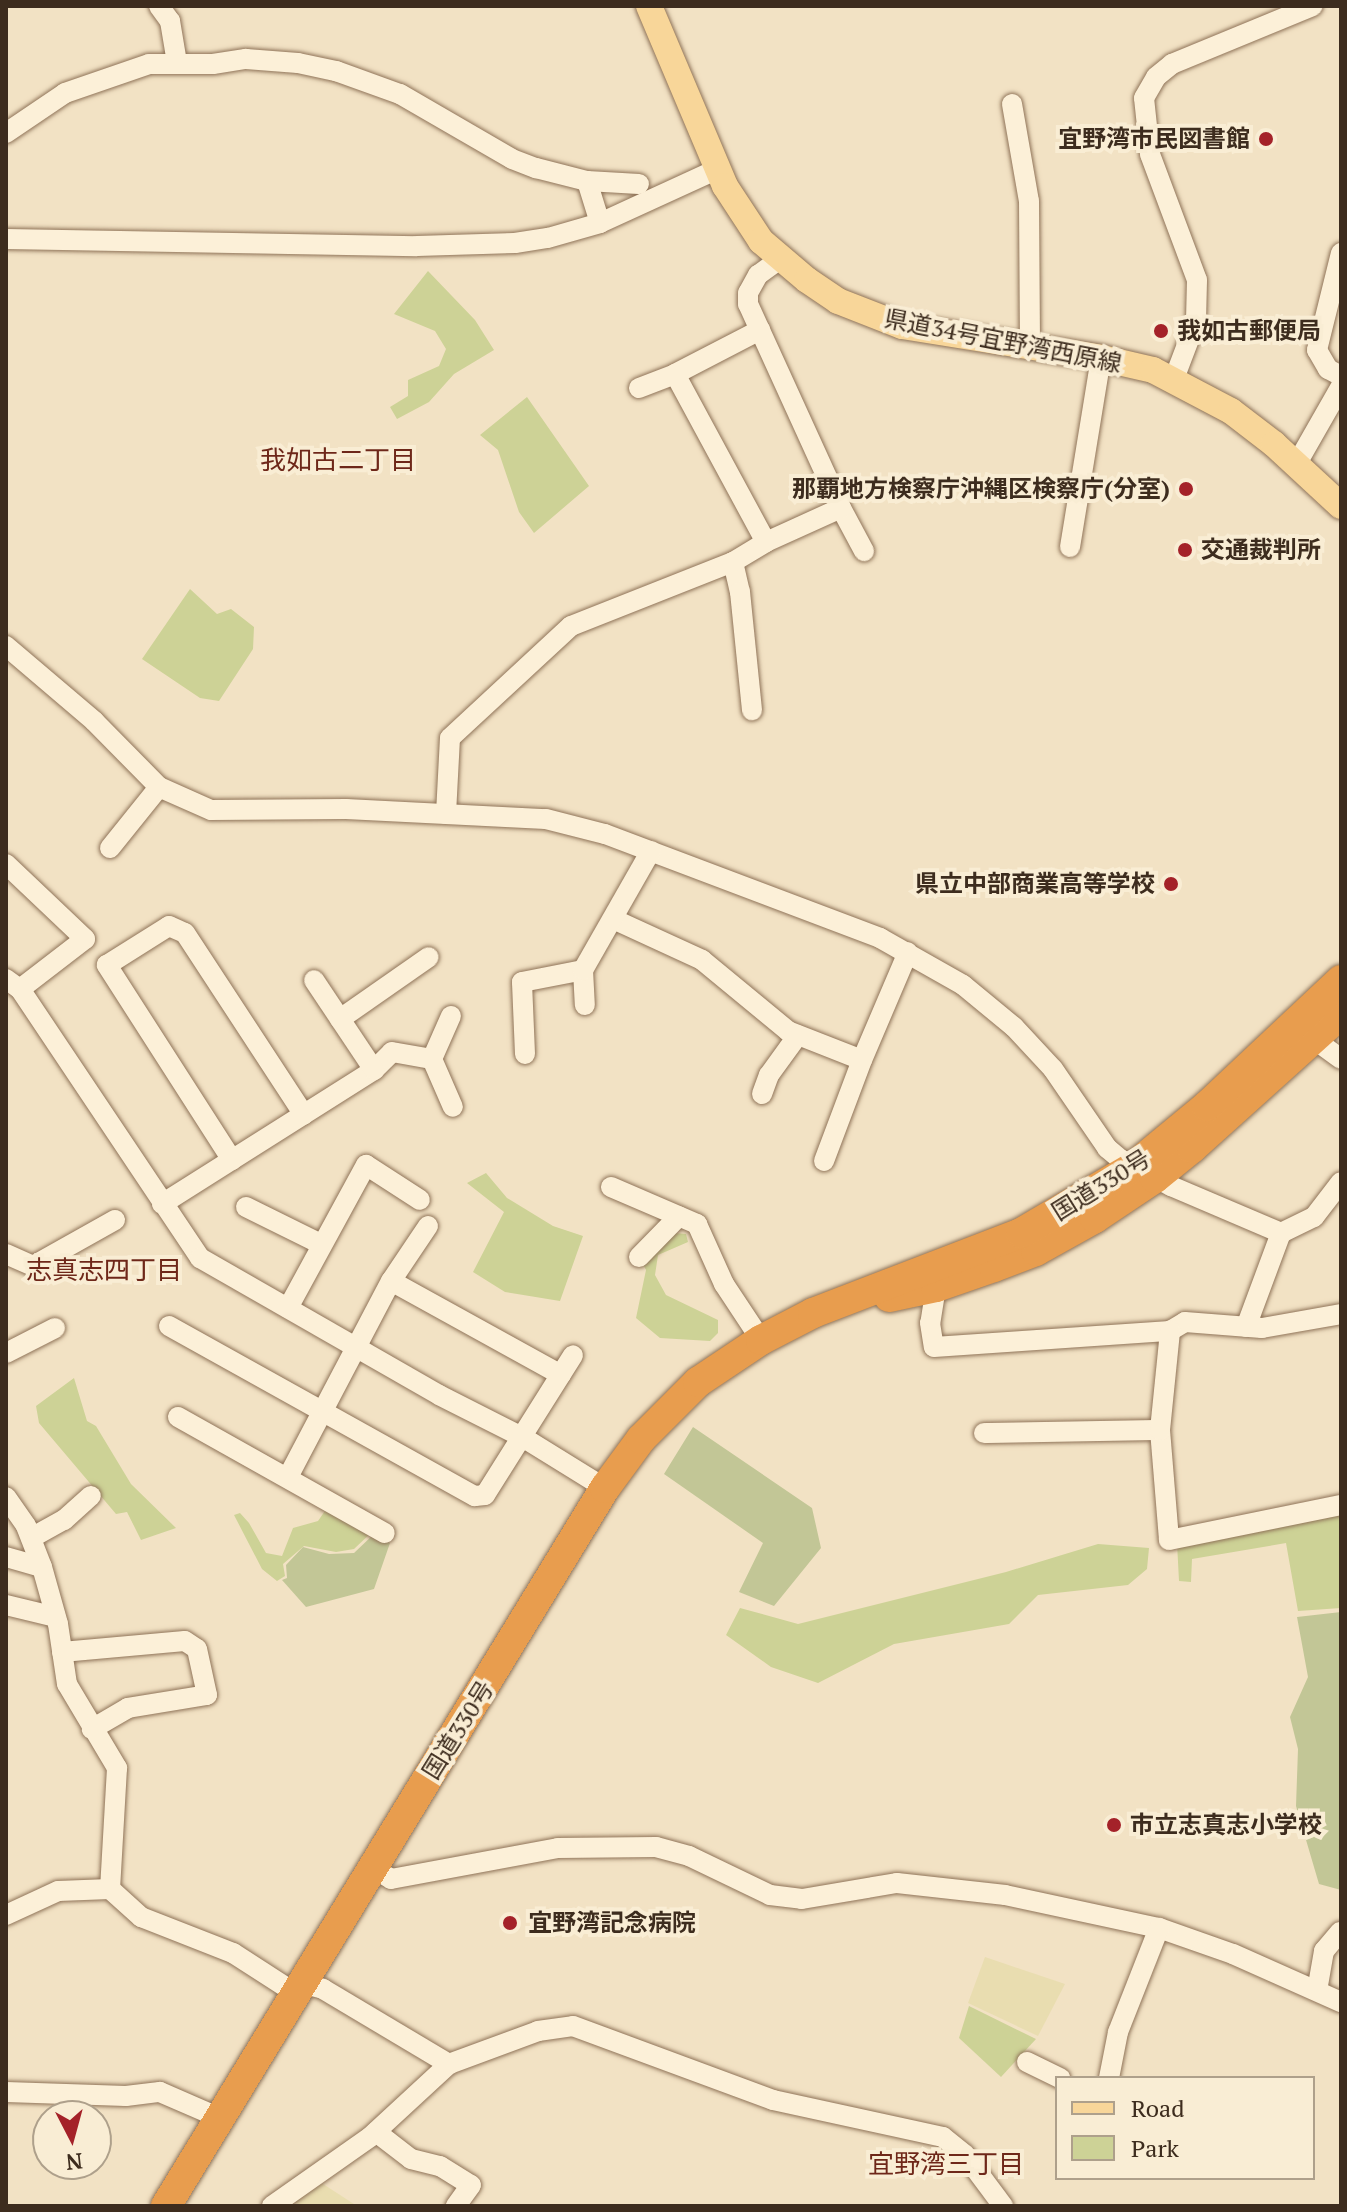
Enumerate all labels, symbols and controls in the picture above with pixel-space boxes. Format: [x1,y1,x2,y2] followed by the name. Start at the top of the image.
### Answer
[1058,125,1250,153] place label: 宜野湾市民図書館
[1257,130,1275,148] marker: 宜野湾市民図書館
[882,304,1124,378] street label: 県道34号宜野湾西原線
[1177,317,1321,345] place label: 我如古郵便局
[1152,322,1170,340] marker: 我如古郵便局
[260,444,416,476] district label: 我如古二丁目
[792,475,1170,503] place label: 那覇地方検察庁沖縄区検察庁(分室)
[1177,480,1195,498] marker: 那覇地方検察庁沖縄区検察庁(分室)
[1201,536,1321,564] place label: 交通裁判所
[1176,541,1194,559] marker: 交通裁判所
[915,870,1155,898] place label: 県立中部商業高等学校
[1162,875,1180,893] marker: 県立中部商業高等学校
[1047,1144,1155,1226] street label: 国道330号
[26,1254,182,1286] district label: 志真志四丁目
[417,1676,499,1784] street label: 国道330号
[1130,1811,1322,1839] place label: 市立志真志小学校
[1105,1816,1123,1834] marker: 市立志真志小学校
[528,1909,696,1937] place label: 宜野湾記念病院
[499,1912,521,1934] marker: 宜野湾記念病院
[1055,2076,1315,2180] legend
[1131,2092,1185,2124] text: Road
[32,2100,112,2180] north arrow
[1131,2132,1179,2164] text: Park
[65,2147,84,2178] text: N
[868,2148,1024,2180] district label: 宜野湾三丁目

